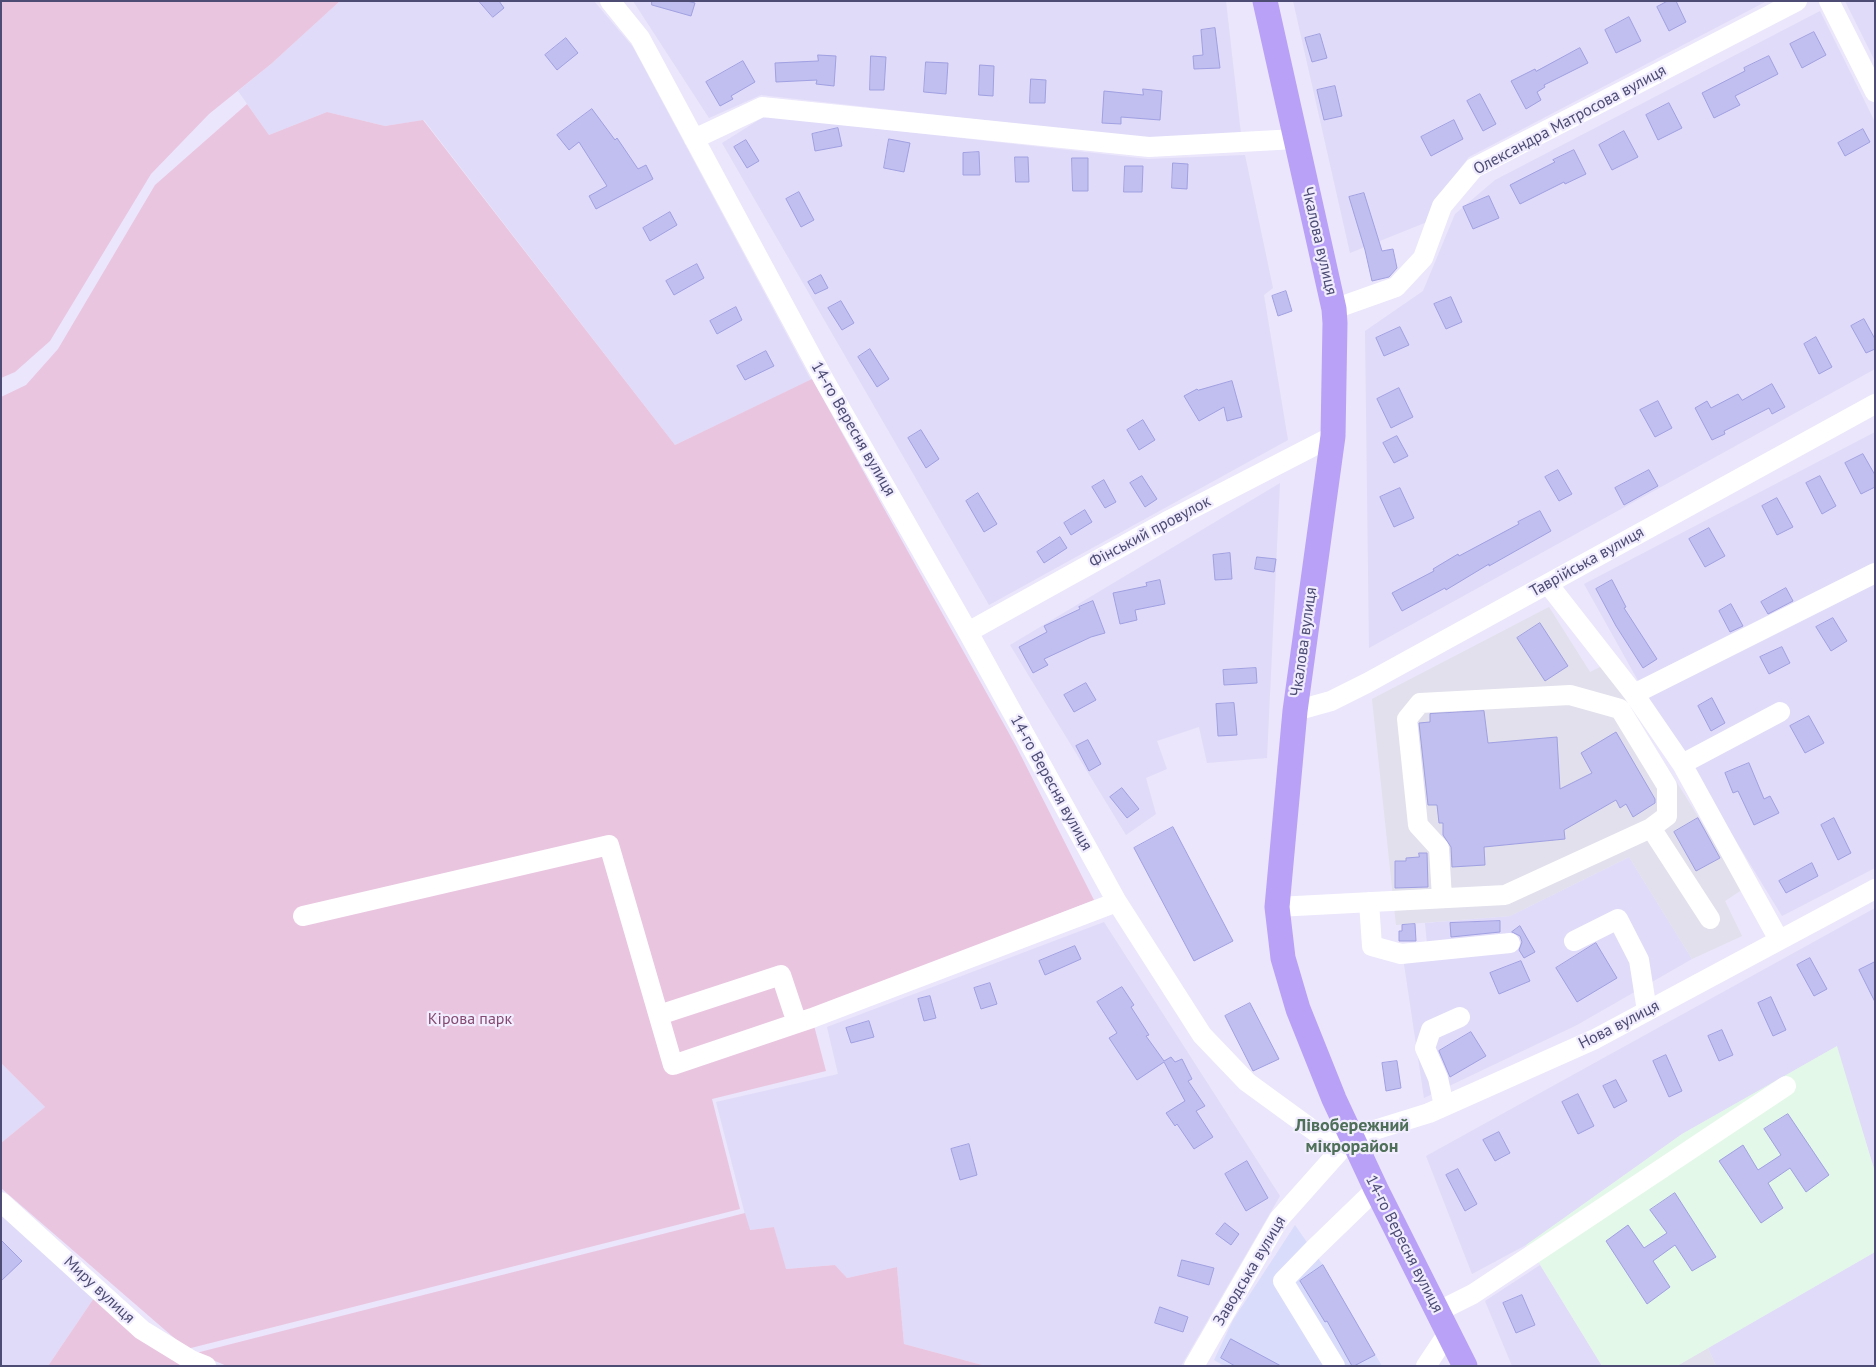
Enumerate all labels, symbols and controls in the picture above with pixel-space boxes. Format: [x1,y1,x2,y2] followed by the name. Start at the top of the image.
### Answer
[1470,61,1670,179] street label: Олександра Матросова вулиця
[1297,185,1341,297] street label: Чкалова вулиця
[807,358,899,500] street label: 14-го Вересня вулиця
[1086,492,1214,572] street label: Фінський провулок
[1527,523,1647,601] street label: Таврійська вулиця
[1287,586,1321,698] street label: Чкалова вулиця
[1006,712,1096,854] street label: 14-го Вересня вулиця
[1575,996,1663,1054] street label: Нова вулиця
[428,1009,512,1029] park label: Кірова парк
[1295,1115,1409,1158] district label: Лівобережний мікрорайон
[1361,1172,1447,1316] street label: 14-го Вересня вулиця
[1210,1213,1290,1329] street label: Заводська вулиця
[60,1252,138,1328] street label: Миру вулиця

